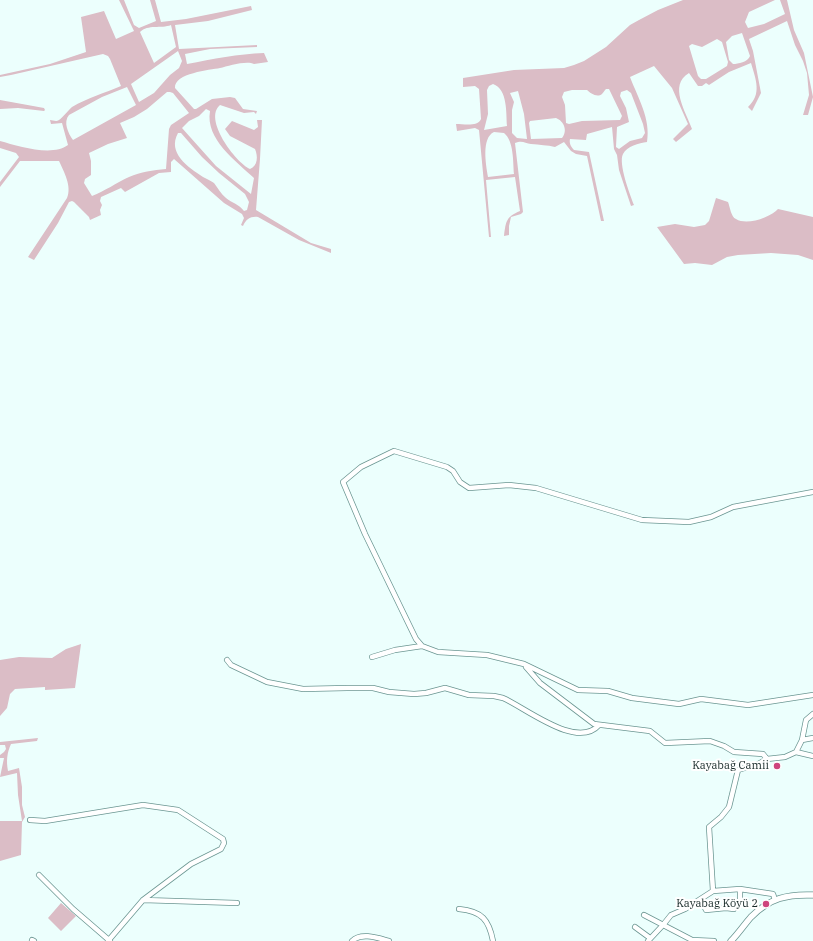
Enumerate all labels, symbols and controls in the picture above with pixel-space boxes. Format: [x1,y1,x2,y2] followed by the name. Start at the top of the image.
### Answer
[692,759,769,773] place label: Kayabağ Camii
[772,761,782,771] marker: Kayabağ Camii
[676,897,758,911] place label: Kayabağ Köyü 2
[761,899,771,909] marker: Kayabağ Köyü 2

